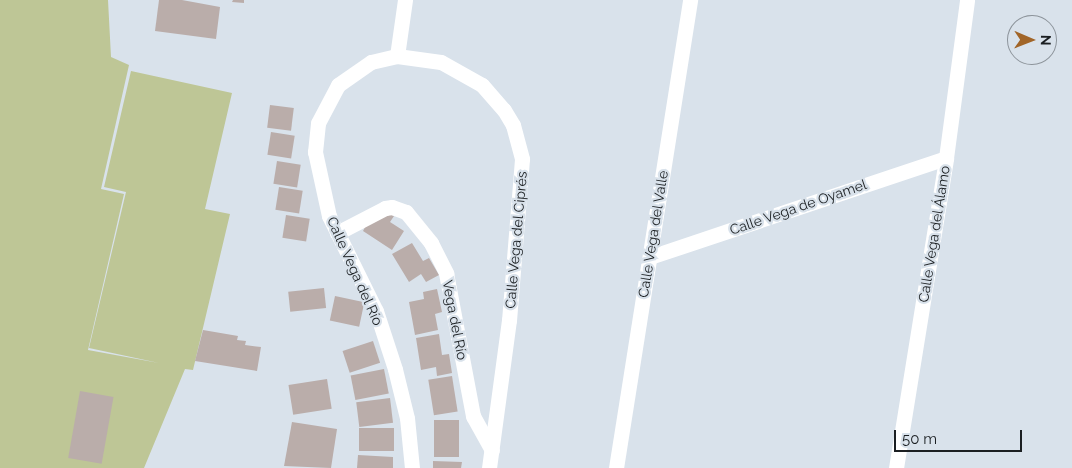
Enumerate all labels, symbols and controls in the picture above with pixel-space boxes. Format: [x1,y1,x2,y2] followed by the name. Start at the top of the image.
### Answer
[1007,15,1057,65] north arrow
[1038,35,1054,46] text: N
[915,164,953,304] street label: Calle Vega del Álamo
[635,169,671,299] street label: Calle Vega del Valle
[502,170,530,310] street label: Calle Vega del Ciprés
[727,176,869,238] street label: Calle Vega de Oyamel
[323,214,387,328] street label: Calle Vega del Río
[439,278,471,362] street label: Vega del Río
[897,420,1024,452] scale bar
[902,430,937,448] text: 50 m

